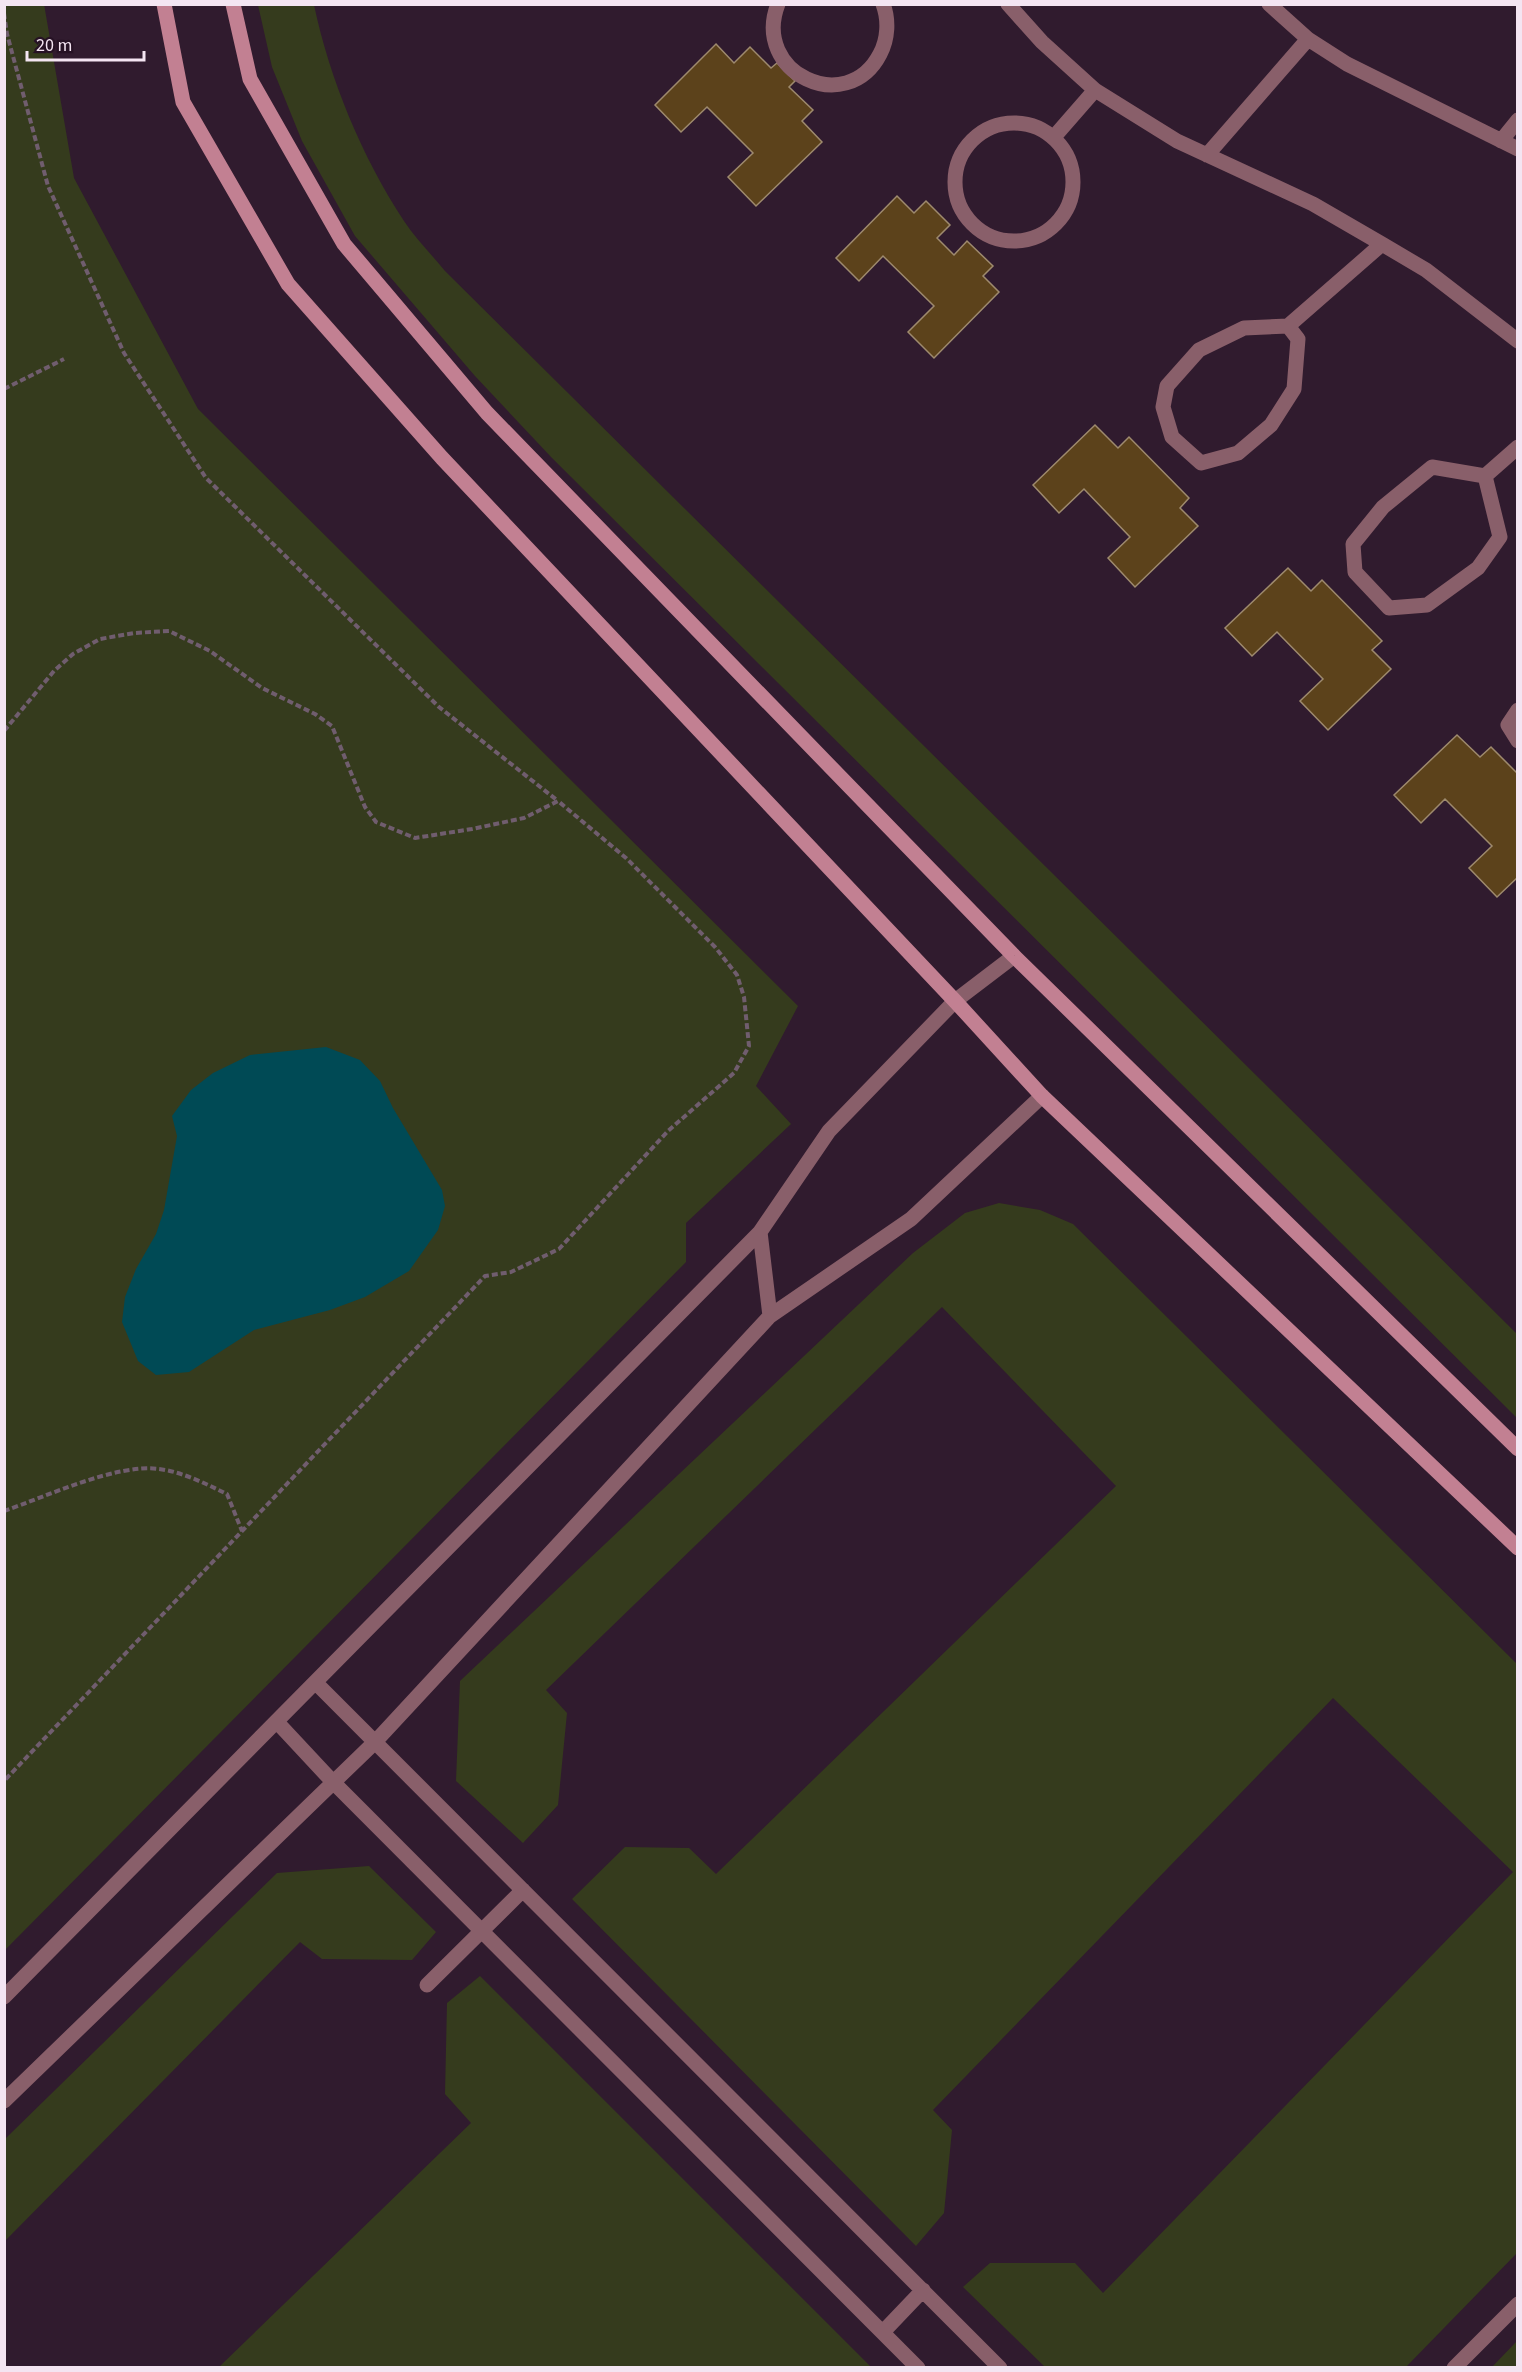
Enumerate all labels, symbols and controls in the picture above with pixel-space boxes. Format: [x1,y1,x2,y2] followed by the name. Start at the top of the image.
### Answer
[27,24,144,62] scale bar
[36,33,72,58] text: 20 m

